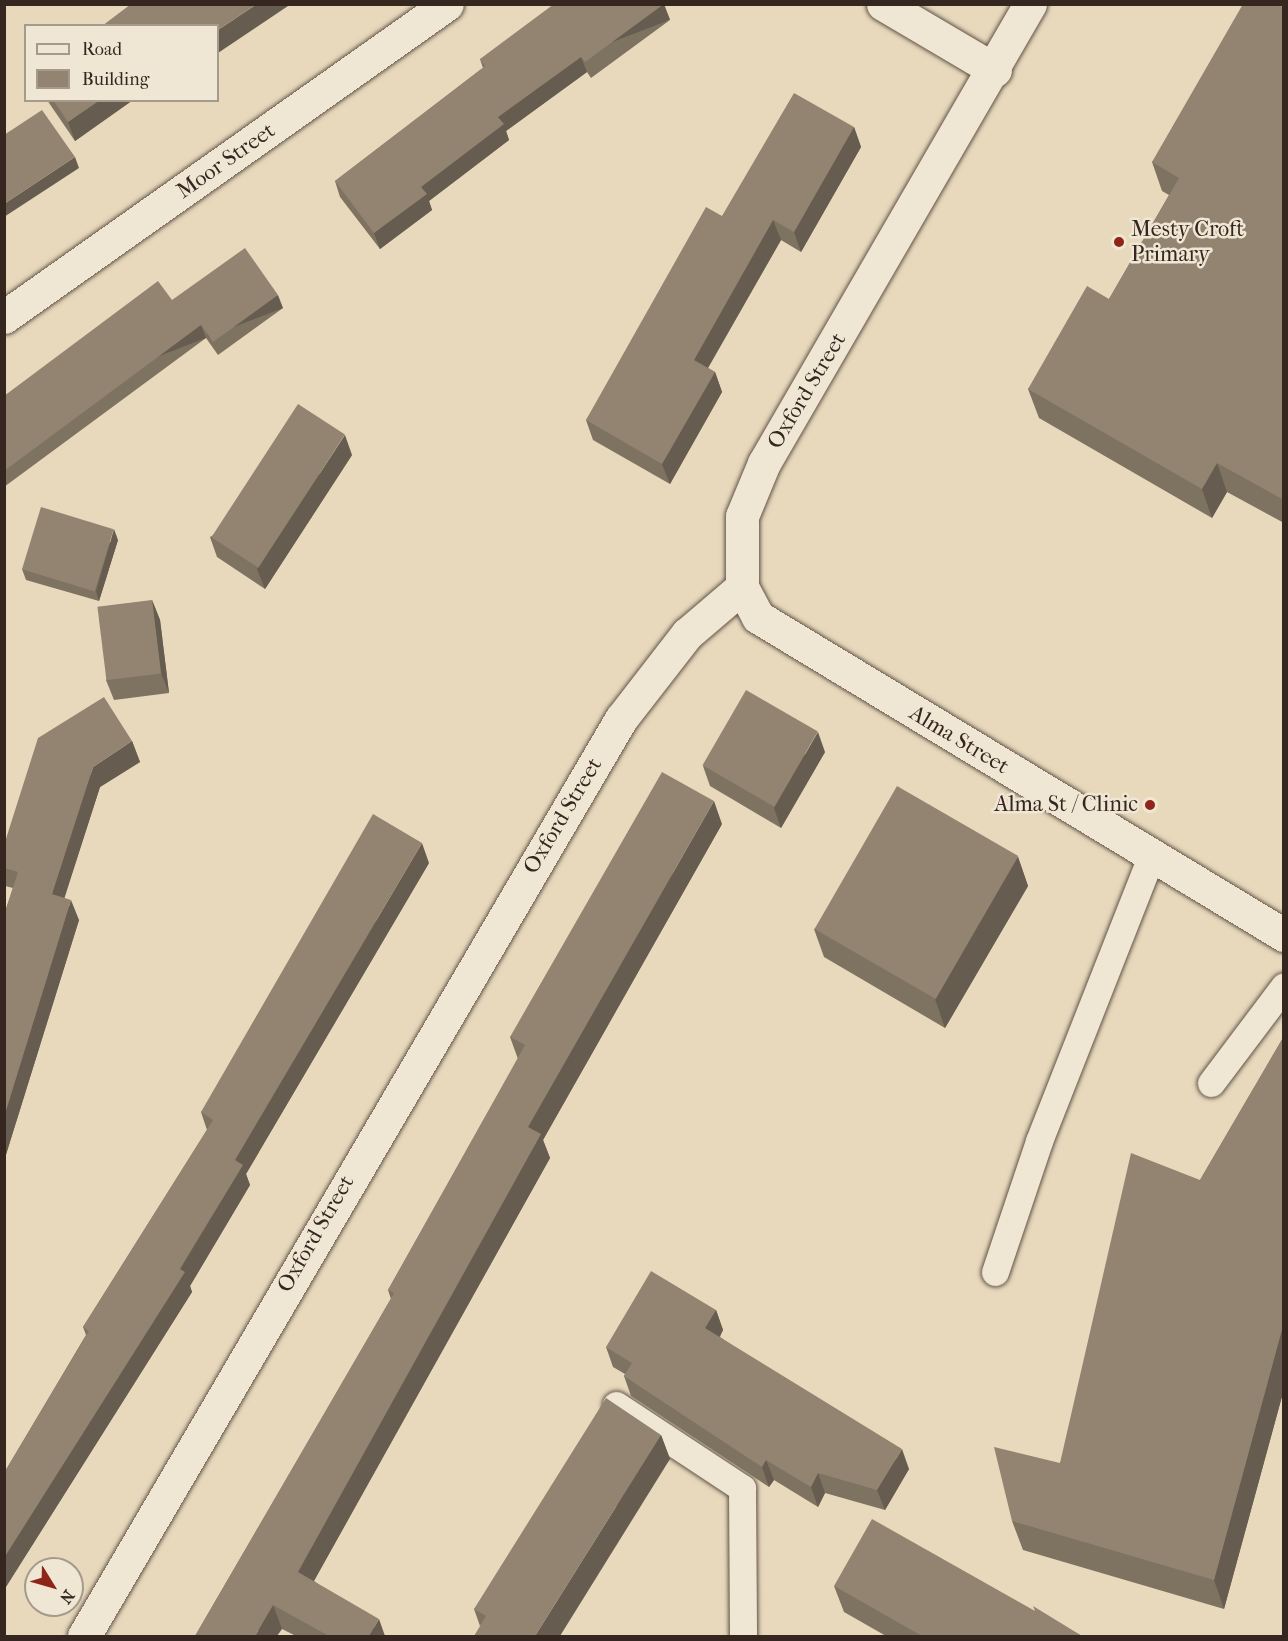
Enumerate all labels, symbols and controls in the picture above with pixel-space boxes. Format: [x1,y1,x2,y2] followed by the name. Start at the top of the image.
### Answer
[24,24,219,102] legend
[82,39,122,60] text: Road
[82,69,149,90] text: Building
[172,117,280,205] street label: Moor Street
[1131,216,1244,268] place label: Mesty Croft Primary
[1112,235,1126,249] marker: Mesty Croft Primary
[762,328,852,454] street label: Oxford Street
[904,700,1014,780] street label: Alma Street
[518,753,608,879] street label: Oxford Street
[994,792,1138,818] place label: Alma St / Clinic
[1143,798,1157,812] marker: Alma St / Clinic
[272,1171,360,1297] street label: Oxford Street
[24,1557,84,1617] north arrow
[56,1586,78,1607] text: N

